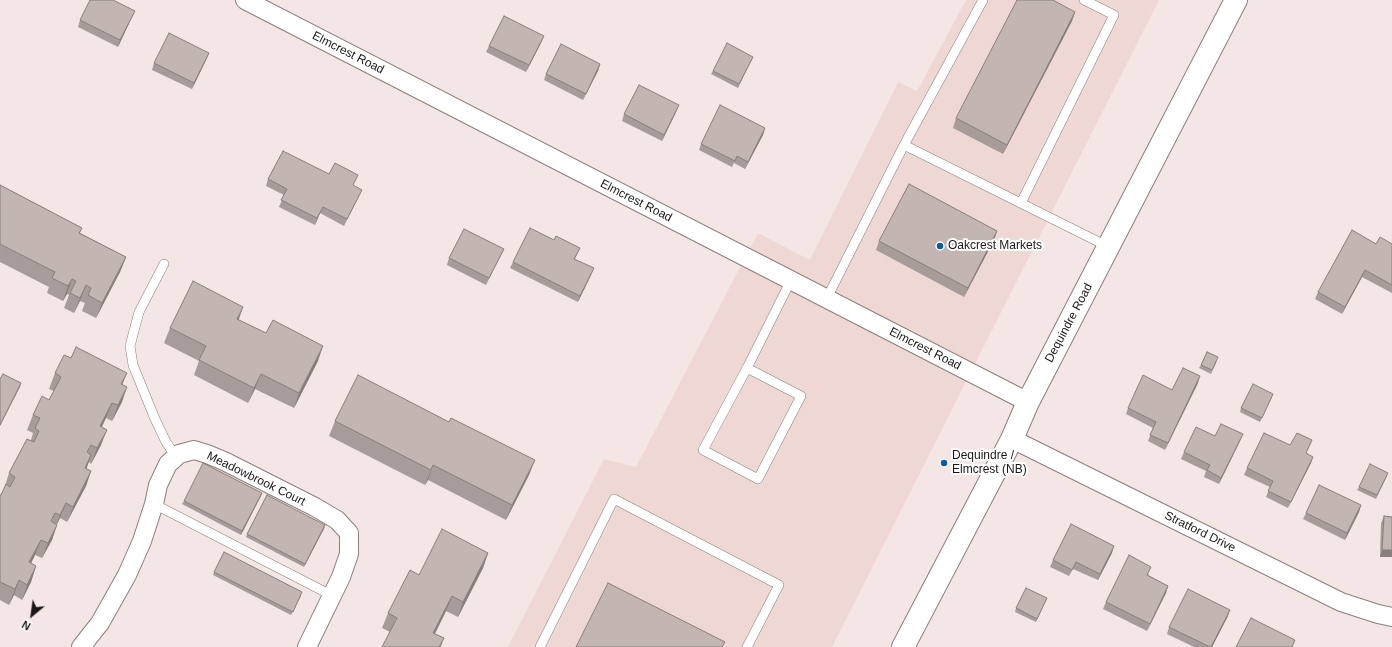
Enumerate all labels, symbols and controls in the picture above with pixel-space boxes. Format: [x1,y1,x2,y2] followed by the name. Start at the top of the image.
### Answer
[310,29,386,77] street label: Elmcrest Road
[598,177,674,225] street label: Elmcrest Road
[948,239,1042,253] place label: Oakcrest Markets
[935,241,945,251] marker: Oakcrest Markets
[1042,281,1096,365] street label: Dequindre Road
[887,325,963,373] street label: Elmcrest Road
[204,449,308,509] street label: Meadowbrook Court
[952,449,1027,477] place label: Dequindre / Elmcrest (NB)
[939,458,949,468] marker: Dequindre / Elmcrest (NB)
[1162,509,1238,555] street label: Stratford Drive
[12,595,52,635] north arrow
[20,618,33,633] text: N

